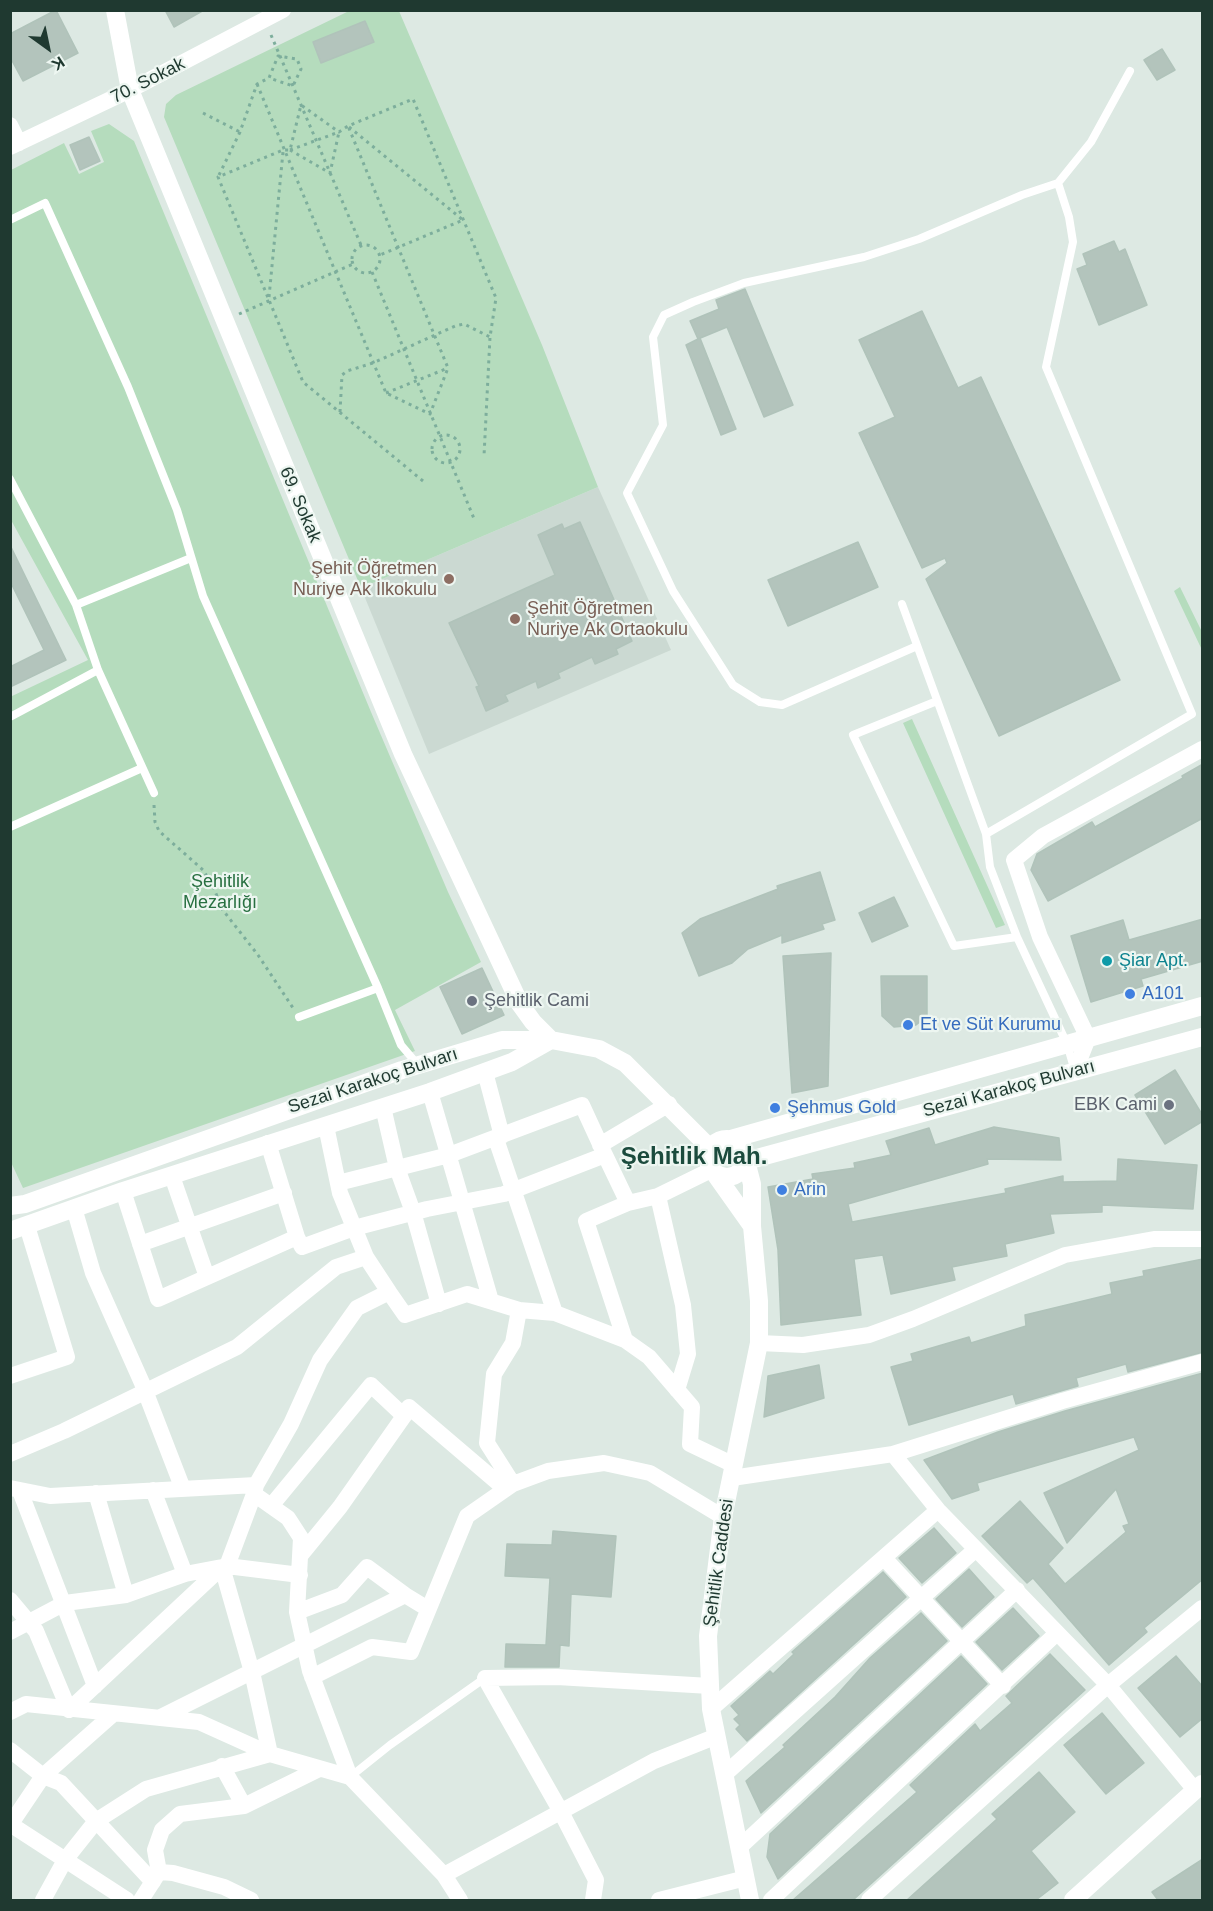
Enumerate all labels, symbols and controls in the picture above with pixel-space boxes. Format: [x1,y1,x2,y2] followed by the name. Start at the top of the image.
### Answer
[18,18,78,78] north arrow
[49,53,68,74] text: K
[107,53,189,109] street label: 70. Sokak
[274,464,326,546] street label: 69. Sokak
[293,558,437,600] place label: Şehit Öğretmen Nuriye Ak İlkokulu
[442,572,456,586] marker: Şehit Öğretmen Nuriye Ak İlkokulu
[527,598,688,640] place label: Şehit Öğretmen Nuriye Ak Ortaokulu
[508,612,522,626] marker: Şehit Öğretmen Nuriye Ak Ortaokulu
[183,871,257,914] park label: Şehitlik Mezarlığı
[1119,950,1188,972] place label: Şiar Apt.
[1100,954,1114,968] marker: Şiar Apt.
[1142,983,1184,1005] place label: A101
[1123,987,1137,1001] marker: A101
[484,990,589,1012] place label: Şehitlik Cami
[465,994,479,1008] marker: Şehitlik Cami
[920,1014,1061,1036] place label: Et ve Süt Kurumu
[901,1018,915,1032] marker: Et ve Süt Kurumu
[285,1043,461,1119] street label: Sezai Karakoç Bulvarı
[921,1056,1097,1122] street label: Sezai Karakoç Bulvarı
[1074,1094,1157,1116] place label: EBK Cami
[787,1097,896,1119] place label: Şehmus Gold
[1162,1098,1176,1112] marker: EBK Cami
[768,1101,782,1115] marker: Şehmus Gold
[621,1143,767,1171] district label: Şehitlik Mah.
[794,1179,826,1201] place label: Arin
[775,1183,789,1197] marker: Arin
[699,1498,739,1628] street label: Şehitlik Caddesi

